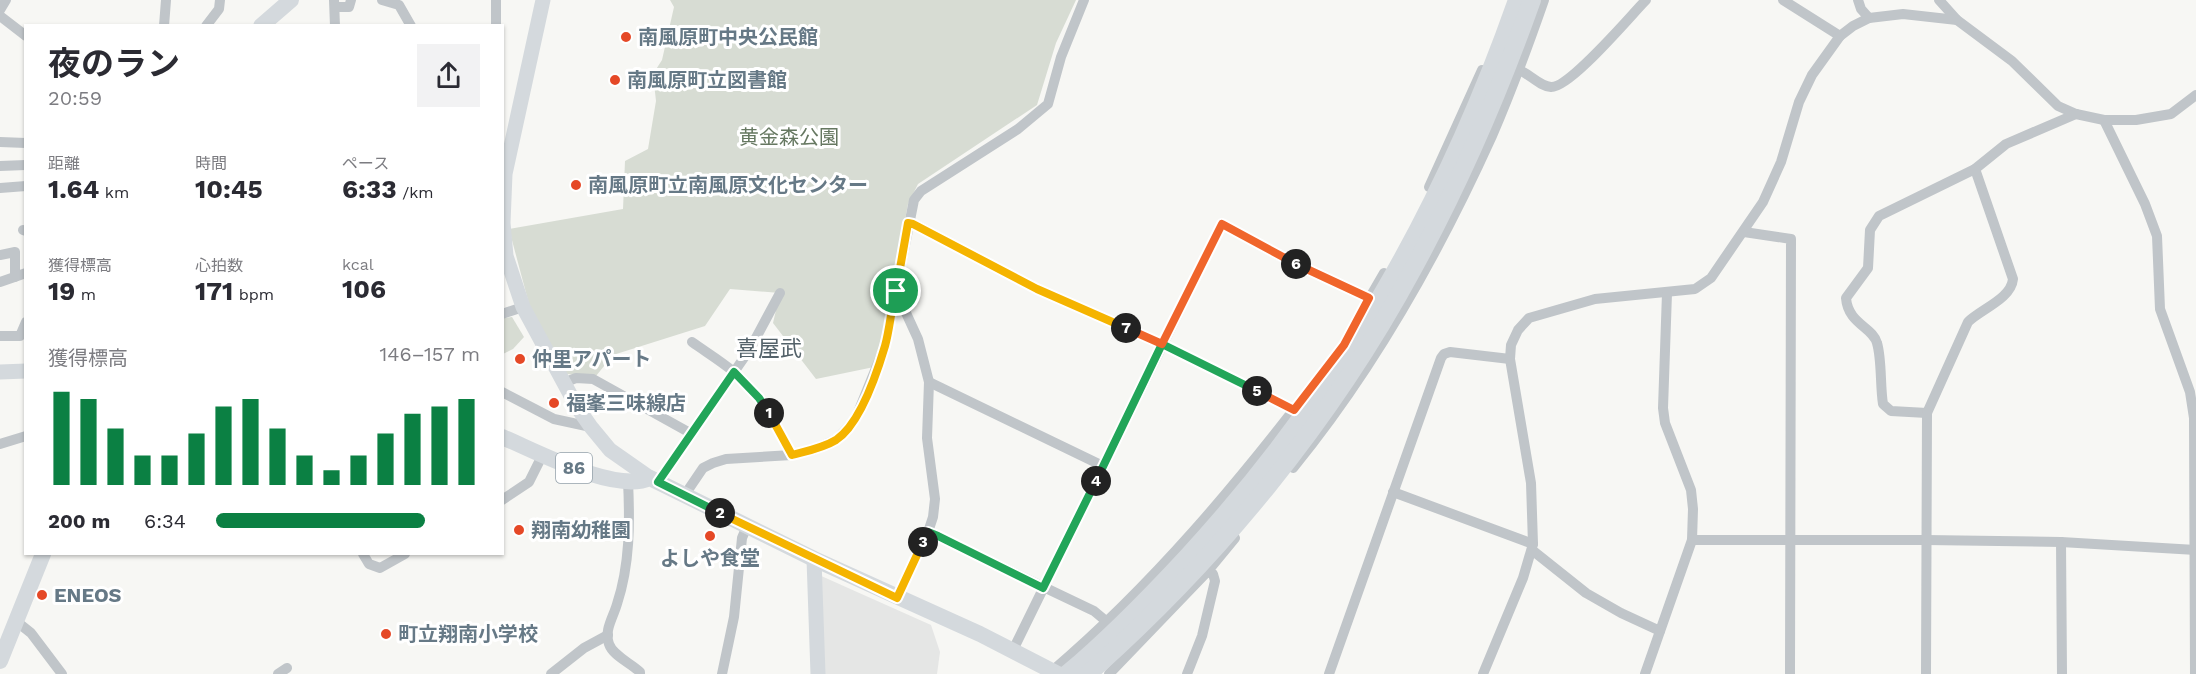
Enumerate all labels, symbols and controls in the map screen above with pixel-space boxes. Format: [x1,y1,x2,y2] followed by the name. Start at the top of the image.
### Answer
[638,25,818,49] place label: 南風原町中央公民館
[619,30,633,44] marker: 南風原町中央公民館
[48,44,180,83] text: 夜のラン
[417,44,480,107] button: share
[627,68,787,92] place label: 南風原町立図書館
[608,73,622,87] marker: 南風原町立図書館
[48,86,102,110] text: 20:59
[739,125,839,149] park label: 黄金森公園
[48,154,80,173] text: 距離
[195,154,227,173] text: 時間
[342,154,389,173] text: ペース
[588,173,868,197] place label: 南風原町立南風原文化センター
[48,174,99,204] text: 1.64
[195,174,263,204] text: 10:45
[342,174,397,204] text: 6:33
[569,178,583,192] marker: 南風原町立南風原文化センター
[99,183,129,202] text: km
[397,183,434,202] text: /km
[1281,249,1311,279] pin: 6
[1291,254,1301,273] text: 6
[342,255,374,274] text: kcal
[48,256,112,275] text: 獲得標高
[195,256,243,275] text: 心拍数
[870,265,921,316] pin
[342,274,386,304] text: 106
[879,274,912,307] icon: arrive
[48,276,75,306] text: 19
[195,276,233,306] text: 171
[75,285,96,304] text: m
[233,285,274,304] text: bpm
[1111,313,1141,343] pin: 7
[1121,318,1131,337] text: 7
[736,336,802,361] district label: 喜屋武
[379,342,480,366] text: 146–157 m
[48,346,128,370] text: 獲得標高
[532,347,652,371] place label: 仲里アパート
[513,352,527,366] marker: 仲里アパート
[1242,376,1272,406] pin: 5
[1252,381,1262,400] text: 5
[566,391,686,415] place label: 福峯三味線店
[547,396,561,410] marker: 福峯三味線店
[754,398,784,428] pin: 1
[766,403,772,422] text: 1
[556,453,592,483] road number: 86
[1081,466,1111,496] pin: 4
[1091,471,1101,490] text: 4
[705,498,735,528] pin: 2
[715,503,725,522] text: 2
[48,509,110,533] text: 200 m
[144,509,186,533] text: 6:34
[531,518,631,542] place label: 翔南幼稚園
[512,523,526,537] marker: 翔南幼稚園
[908,527,938,557] pin: 3
[703,529,717,543] marker: よしや食堂
[918,532,928,551] text: 3
[660,546,760,570] place label: よしや食堂
[54,583,122,607] place label: ENEOS
[35,588,49,602] marker: ENEOS
[398,622,538,646] place label: 町立翔南小学校
[379,627,393,641] marker: 町立翔南小学校

